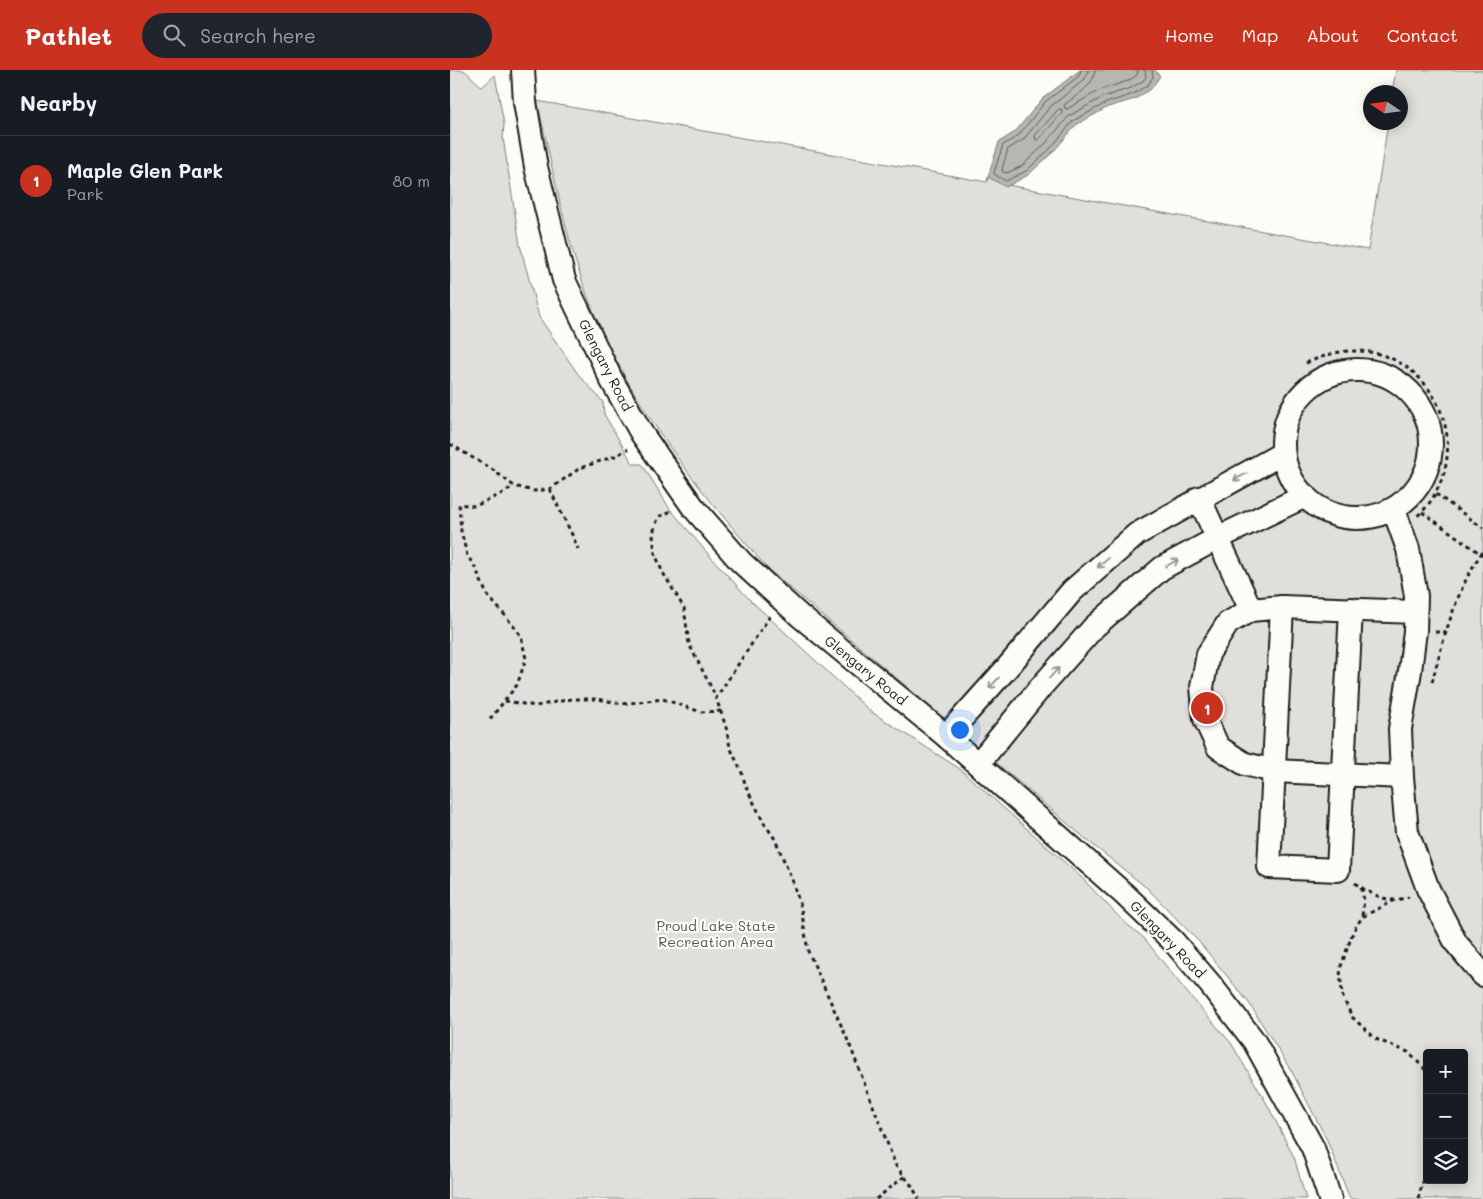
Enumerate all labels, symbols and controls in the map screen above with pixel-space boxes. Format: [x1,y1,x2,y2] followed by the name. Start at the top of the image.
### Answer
[142,13,492,58] search box
[25,20,112,51] text: Pathlet
[160,21,188,49] icon: search
[200,23,316,48] text: Search here
[1165,23,1214,47] text: Home
[1242,23,1278,47] text: Map
[1306,23,1359,47] text: About
[1387,23,1458,47] text: Contact
[1363,85,1408,130] north arrow
[20,89,97,116] text: Nearby
[67,158,223,183] text: Maple Glen Park
[32,170,40,191] text: 1
[393,170,430,191] text: 80 m
[67,183,103,204] text: Park
[575,316,637,414] street label: Glengary Road
[1233,472,1248,482] one-way arrow
[1097,558,1110,569] one-way arrow
[1165,558,1180,568] one-way arrow
[821,631,911,709] street label: Glengary Road
[1048,666,1059,679] one-way arrow
[988,676,999,689] one-way arrow
[1191,689,1223,727] pin: 1
[947,717,973,743] your location
[1126,896,1210,982] street label: Glengary Road
[656,916,776,951] park label: Proud Lake State Recreation Area
[1423,1049,1468,1184] map controls
[1423,1049,1468,1094] button: +
[1423,1094,1468,1139] button: −
[1423,1139,1468,1184] button: layers

